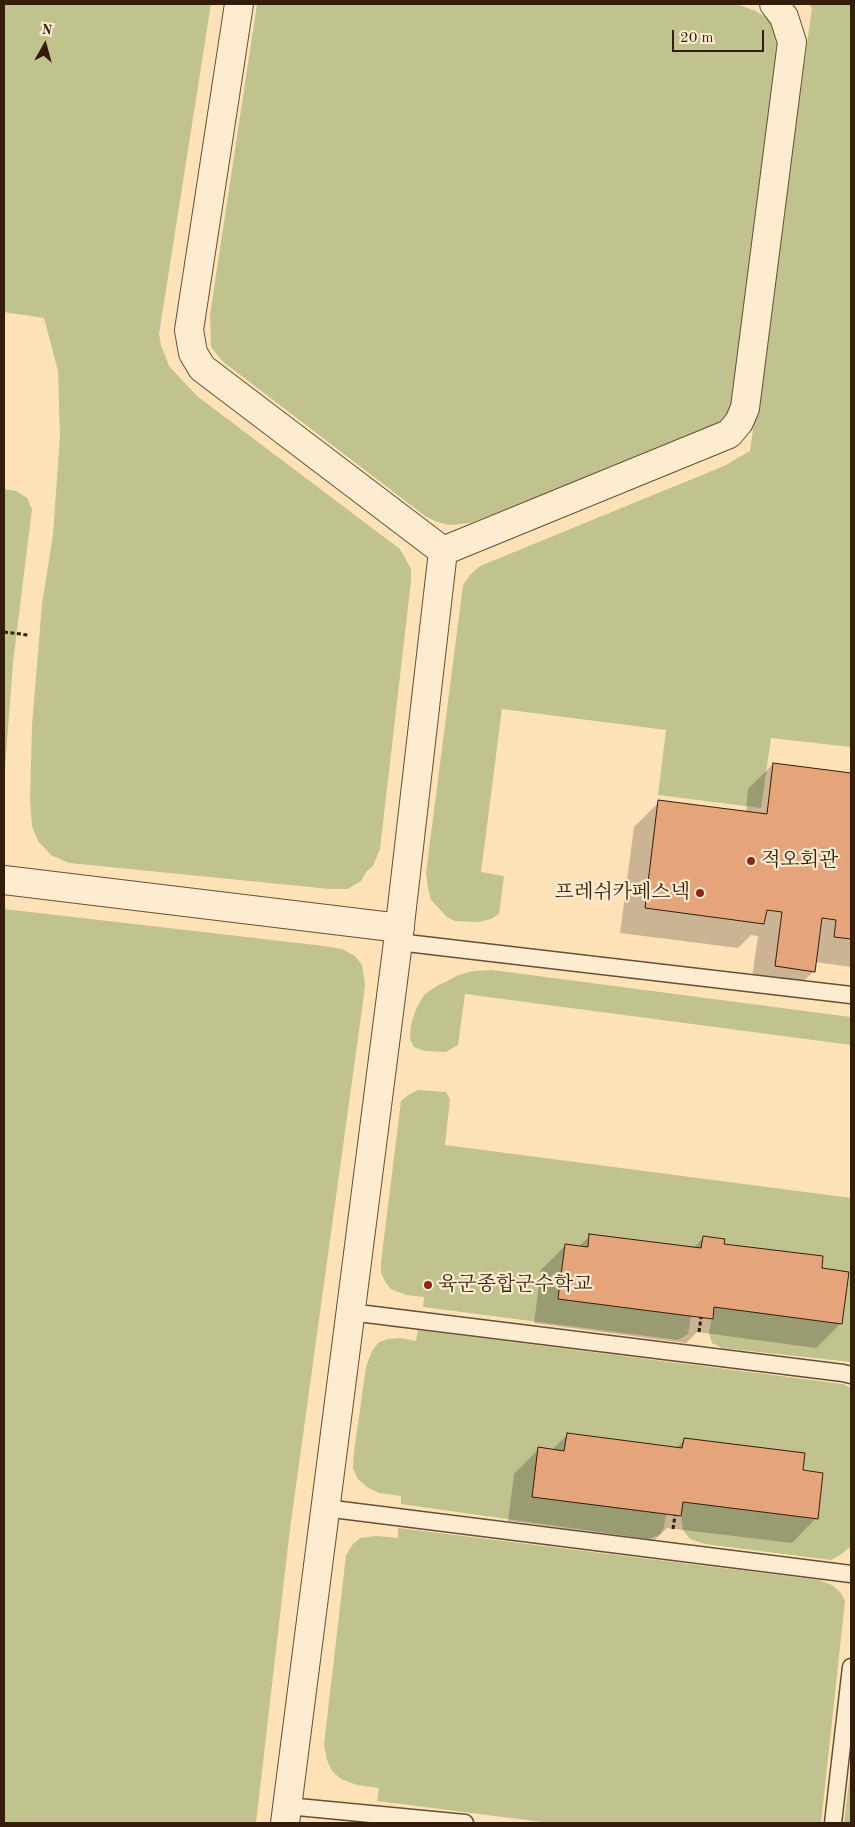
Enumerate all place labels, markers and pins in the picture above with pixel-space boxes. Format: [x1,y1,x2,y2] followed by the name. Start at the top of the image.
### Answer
[761,849,838,873] place label: 적오회관
[745,855,757,867] marker: 적오회관
[555,881,690,905] place label: 프레쉬카페스넥
[694,887,706,899] marker: 프레쉬카페스넥
[438,1273,593,1297] place label: 육군종합군수학교
[422,1279,434,1291] marker: 육군종합군수학교

